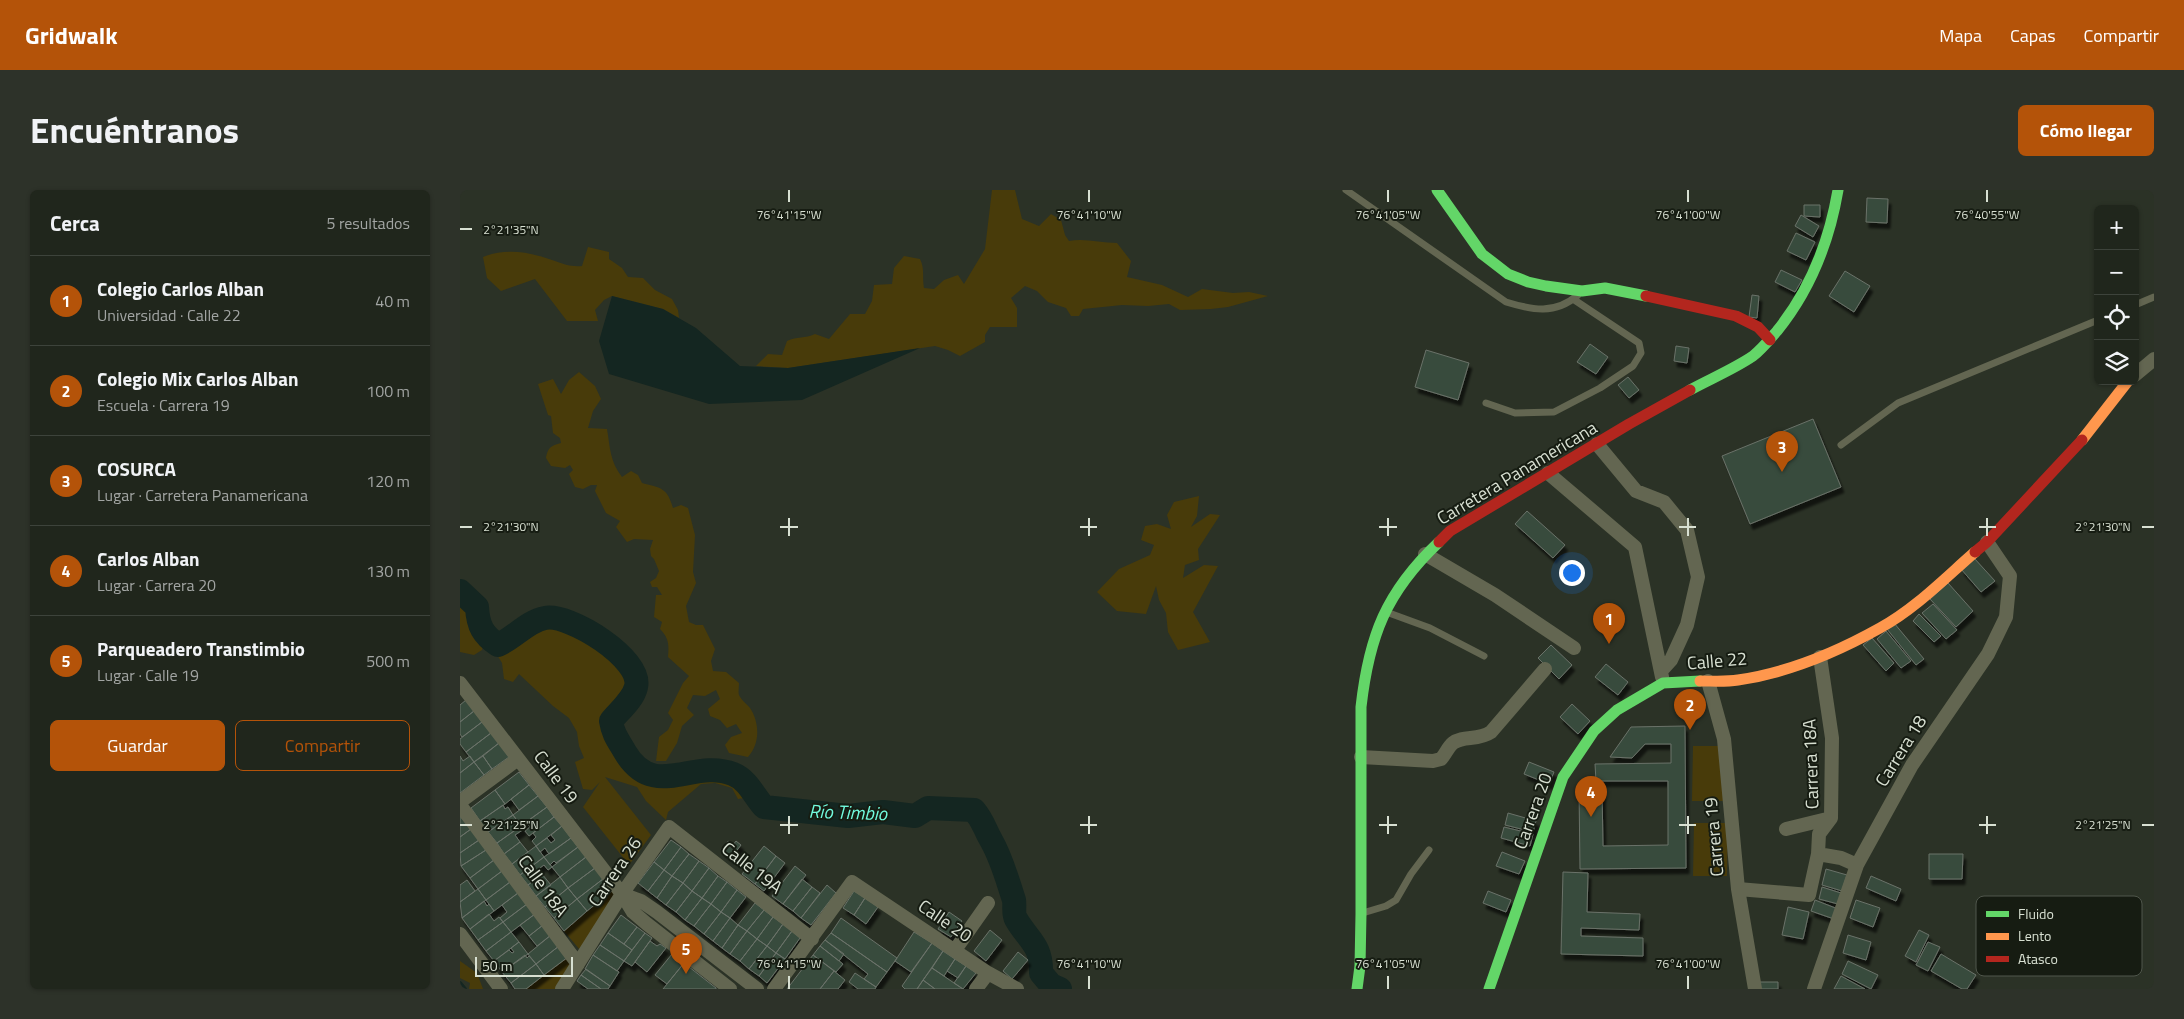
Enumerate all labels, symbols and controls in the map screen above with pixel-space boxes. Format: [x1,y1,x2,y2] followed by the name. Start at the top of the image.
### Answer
[25,17,118,53] text: Gridwalk
[1939,22,1982,49] text: Mapa
[2010,22,2056,49] text: Capas
[2084,22,2159,49] text: Compartir
[30,103,239,157] text: Encuéntranos
[2018,105,2154,156] button: Cómo llegar
[757,205,822,224] text: 76°41'15"W
[1057,205,1122,224] text: 76°41'10"W
[1356,205,1421,224] text: 76°41'05"W
[1656,205,1721,224] text: 76°41'00"W
[1955,205,2020,224] text: 76°40'55"W
[2094,205,2139,385] map controls
[2094,205,2139,250] button: +
[50,207,100,239] text: Cerca
[326,211,410,235] text: 5 resultados
[483,220,539,239] text: 2°21'35"N
[2094,250,2139,295] button: −
[97,274,264,303] text: Colegio Carlos Alban
[62,289,70,313] text: 1
[375,289,410,313] text: 40 m
[2094,295,2139,340] button: locate
[97,303,241,327] text: Universidad · Calle 22
[2094,340,2139,385] button: layers
[97,364,298,393] text: Colegio Mix Carlos Alban
[62,379,70,403] text: 2
[366,379,410,403] text: 100 m
[97,393,230,417] text: Escuela · Carrera 19
[1431,414,1602,531] street label: Carretera Panamericana
[1766,431,1798,472] pin: 3
[97,454,176,483] text: COSURCA
[62,469,70,493] text: 3
[366,469,410,493] text: 120 m
[97,483,308,507] text: Lugar · Carretera Panamericana
[483,517,539,536] text: 2°21'30"N
[2075,517,2131,536] text: 2°21'30"N
[97,544,200,573] text: Carlos Alban
[62,559,70,583] text: 4
[366,559,410,583] text: 130 m
[1559,560,1585,586] your location
[97,573,216,597] text: Lugar · Carrera 20
[1593,603,1625,644] pin: 1
[97,634,305,663] text: Parqueadero Transtimbio
[1686,644,1748,677] street label: Calle 22
[62,649,70,673] text: 5
[366,649,410,673] text: 500 m
[97,663,199,687] text: Lugar · Calle 19
[1674,689,1706,730] pin: 2
[1868,710,1933,792] street label: Carrera 18
[1795,718,1826,810] street label: Carrera 18A
[50,720,225,771] button: Guardar
[235,720,410,771] button: Compartir
[527,744,585,809] street label: Calle 19
[1506,769,1559,853] street label: Carrera 20
[1575,776,1607,817] pin: 4
[808,796,888,827] water label: Río Timbio
[1697,796,1730,878] street label: Carrera 19
[483,815,539,834] text: 2°21'25"N
[2075,815,2131,834] text: 2°21'25"N
[581,831,648,912] street label: Carrera 26
[716,835,789,900] street label: Calle 19A
[512,849,575,923] street label: Calle 18A
[913,893,978,949] street label: Calle 20
[1976,896,2142,976] legend
[2018,903,2054,924] text: Fluido
[2018,925,2052,946] text: Lento
[670,933,702,974] pin: 5
[2018,948,2058,969] text: Atasco
[475,954,572,977] scale bar
[757,954,822,973] text: 76°41'15"W
[1057,954,1122,973] text: 76°41'10"W
[1356,954,1421,973] text: 76°41'05"W
[1656,954,1721,973] text: 76°41'00"W
[482,955,512,976] text: 50 m

